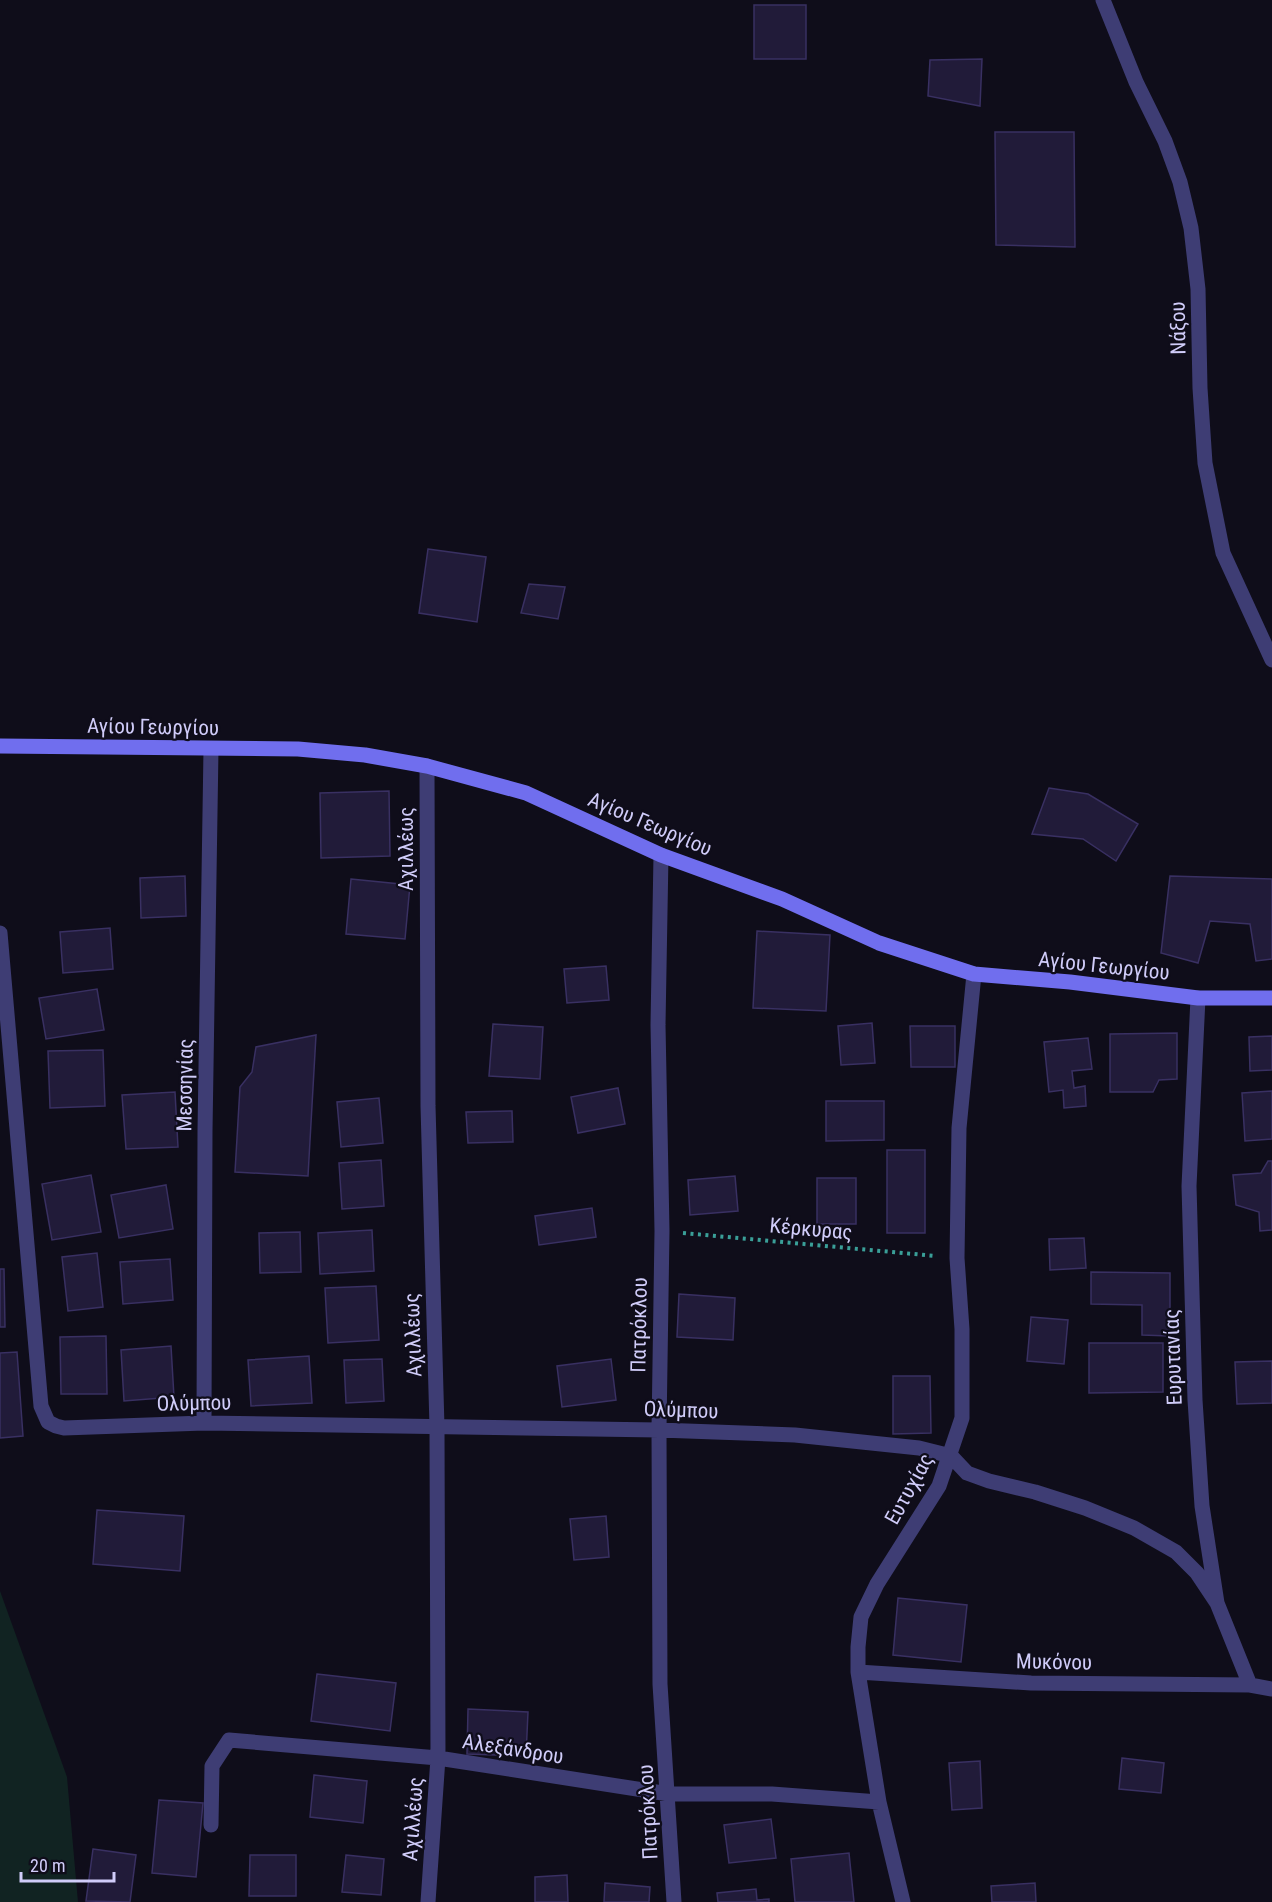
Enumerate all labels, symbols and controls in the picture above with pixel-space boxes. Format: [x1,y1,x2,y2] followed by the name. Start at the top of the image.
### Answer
[1166,301,1190,355] street label: Νάξου
[87,714,219,740] street label: Αγίου Γεωργίου
[585,787,715,861] street label: Αγίου Γεωργίου
[394,807,418,891] street label: Αχιλλέως
[1037,947,1171,985] street label: Αγίου Γεωργίου
[172,1038,198,1132] street label: Μεσσηνίας
[769,1213,853,1245] street label: Κέρκυρας
[626,1277,652,1373] street label: Πατρόκλου
[400,1292,426,1378] street label: Αχιλλέως
[1159,1308,1187,1406] street label: Ευρυτανίας
[156,1390,232,1416] street label: Ολύμπου
[643,1397,719,1423] street label: Ολύμπου
[880,1449,938,1529] street label: Ευτυχίας
[1016,1649,1092,1675] street label: Μυκόνου
[461,1729,565,1769] street label: Αλεξάνδρου
[634,1764,662,1860] street label: Πατρόκλου
[398,1776,428,1862] street label: Αχιλλέως
[21,1845,114,1883] scale bar
[30,1855,65,1876] text: 20 m

